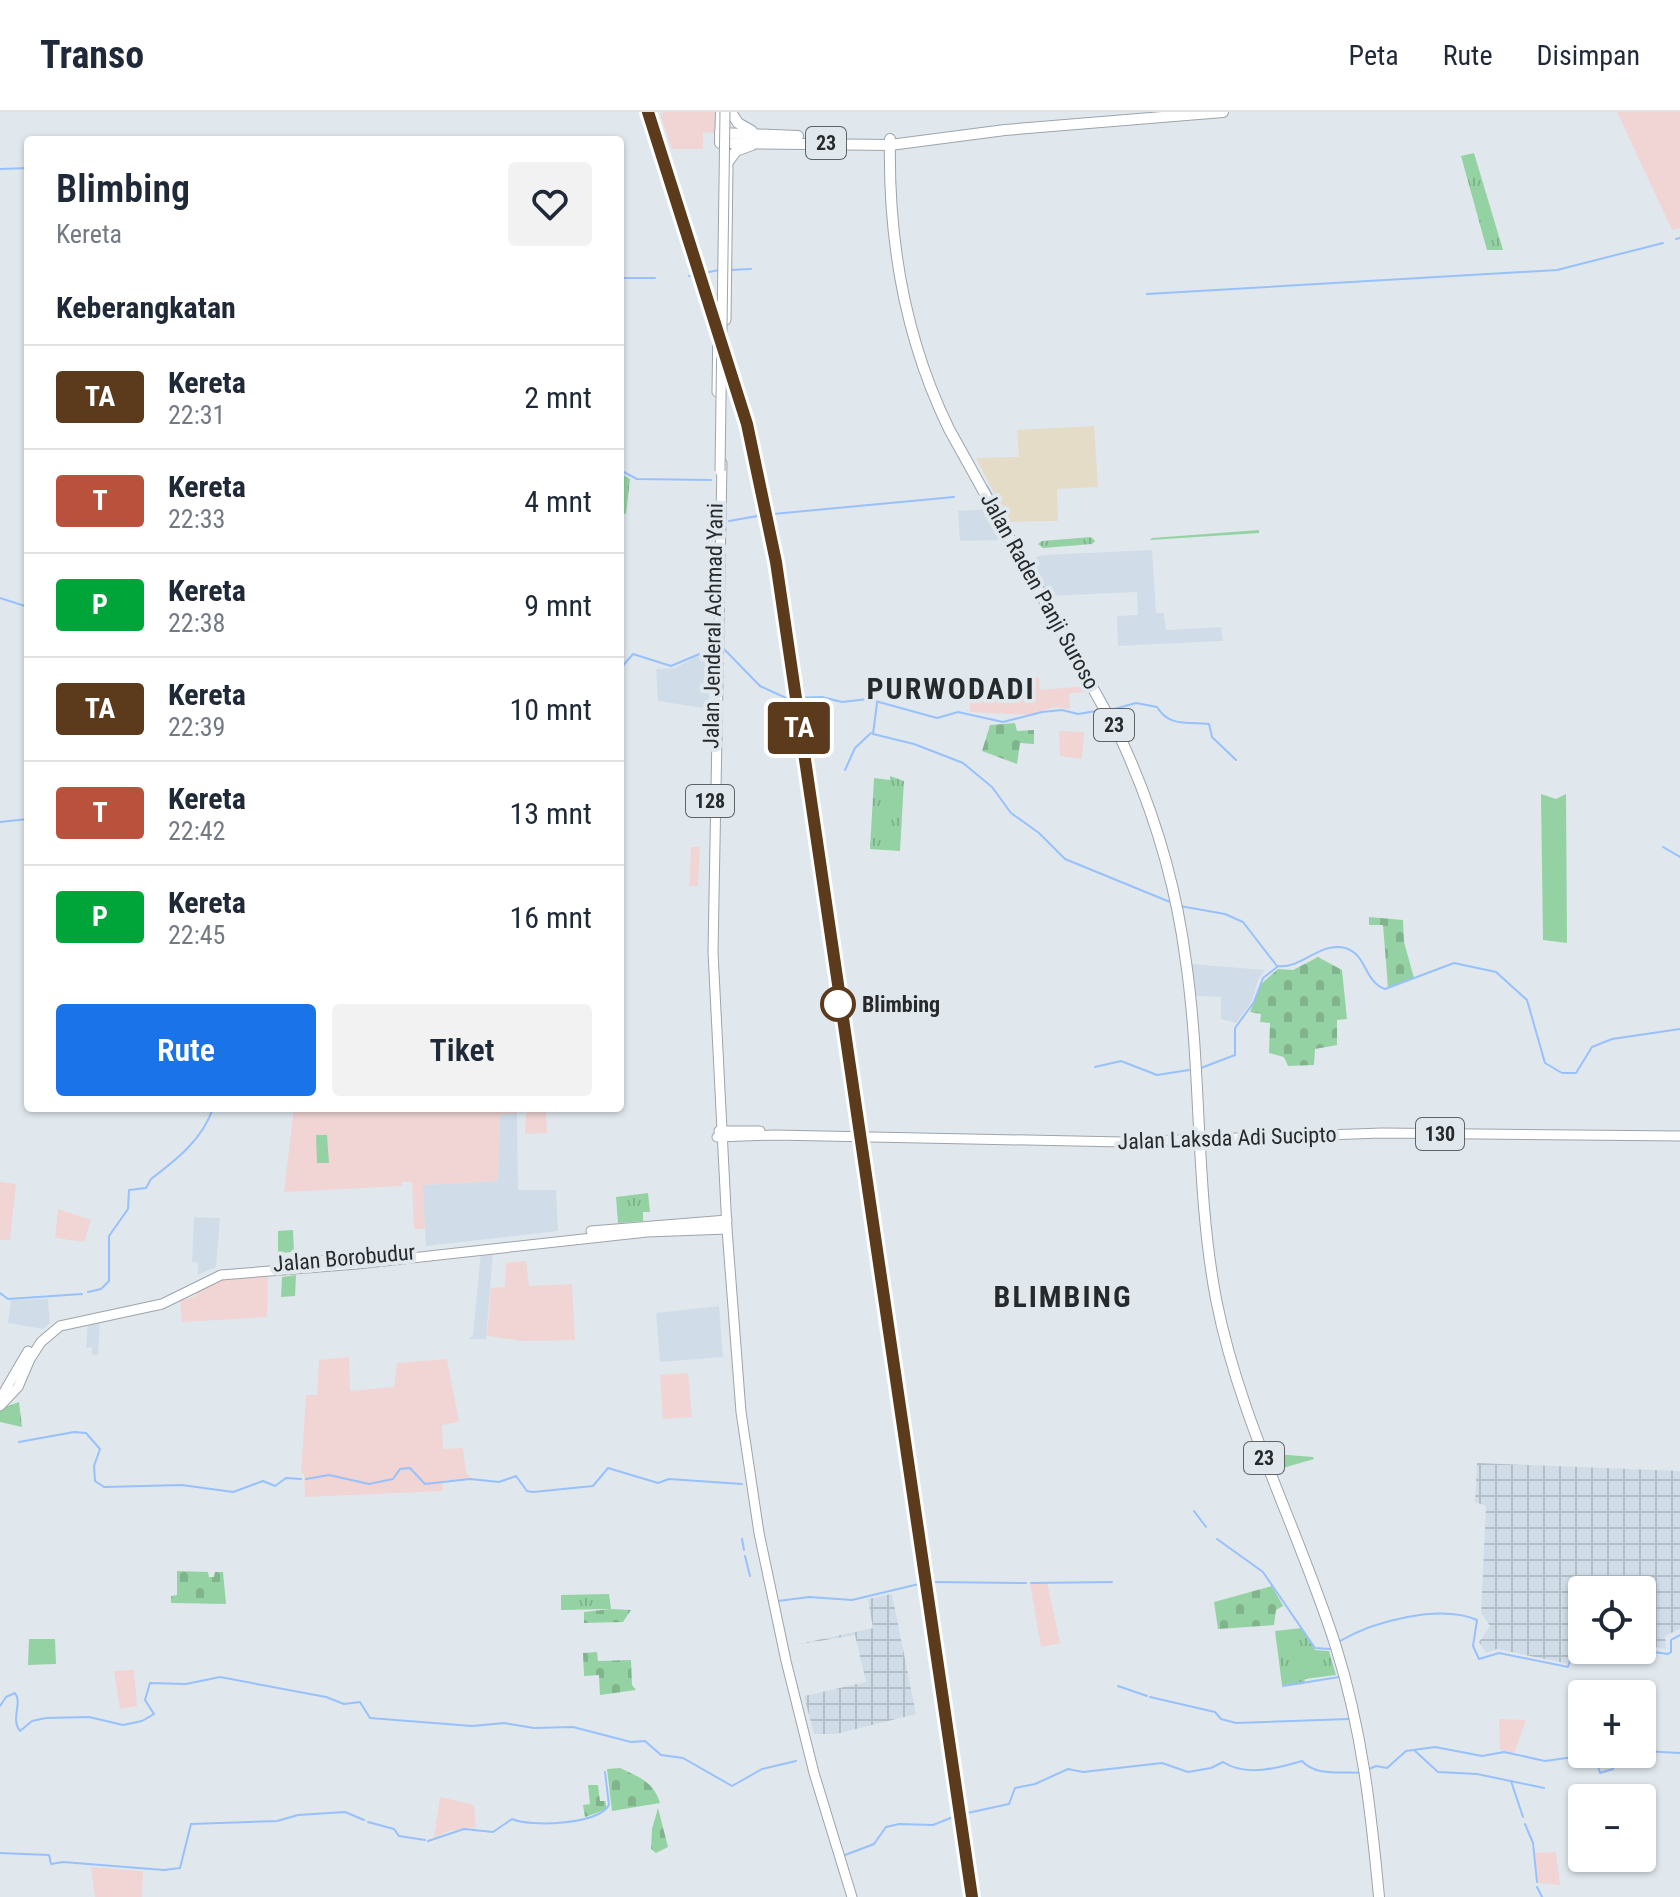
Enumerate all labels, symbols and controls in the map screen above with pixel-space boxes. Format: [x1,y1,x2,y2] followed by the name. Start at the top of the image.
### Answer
[40,33,144,77] text: Transo
[1349,39,1399,72] text: Peta
[1443,39,1493,72] text: Rute
[1537,39,1640,72] text: Disimpan
[806,127,846,159] road number: 23
[508,162,592,246] button: heart
[56,167,190,211] text: Blimbing
[56,219,122,249] text: Kereta
[56,290,236,325] text: Keberangkatan
[168,365,246,400] text: Kereta
[85,380,115,413] text: TA
[524,380,592,415] text: 2 mnt
[168,400,225,430] text: 22:31
[168,469,246,504] text: Kereta
[92,484,108,517] text: T
[524,484,592,519] text: 4 mnt
[976,488,1104,694] street label: Jalan Raden Panji Suroso
[698,503,728,749] street label: Jalan Jenderal Achmad Yani
[168,504,225,534] text: 22:33
[168,573,246,608] text: Kereta
[92,588,108,621] text: P
[524,588,592,623] text: 9 mnt
[168,608,225,638] text: 22:38
[867,671,1035,706] district label: PURWODADI
[168,677,246,712] text: Kereta
[85,692,115,725] text: TA
[510,692,592,727] text: 10 mnt
[763,702,835,754] line badge: TA
[1094,709,1134,741] road number: 23
[784,711,814,744] text: TA
[168,712,225,742] text: 22:39
[168,781,246,816] text: Kereta
[686,785,734,817] road number: 128
[92,796,108,829] text: T
[510,796,592,831] text: 13 mnt
[168,816,225,846] text: 22:42
[168,885,246,920] text: Kereta
[92,900,108,933] text: P
[510,900,592,935] text: 16 mnt
[168,920,225,950] text: 22:45
[821,987,855,1021] marker: Blimbing
[862,992,940,1017] place label: Blimbing
[56,1004,316,1096] button: Rute
[332,1004,592,1096] button: Tiket
[1416,1118,1464,1150] road number: 130
[1117,1122,1337,1154] street label: Jalan Laksda Adi Sucipto
[272,1239,417,1277] street label: Jalan Borobudur
[994,1279,1132,1314] district label: BLIMBING
[1244,1442,1284,1474] road number: 23
[1568,1576,1656,1872] map controls
[1568,1576,1656,1664] button: locate
[1568,1680,1656,1768] button: +
[1568,1784,1656,1872] button: −

